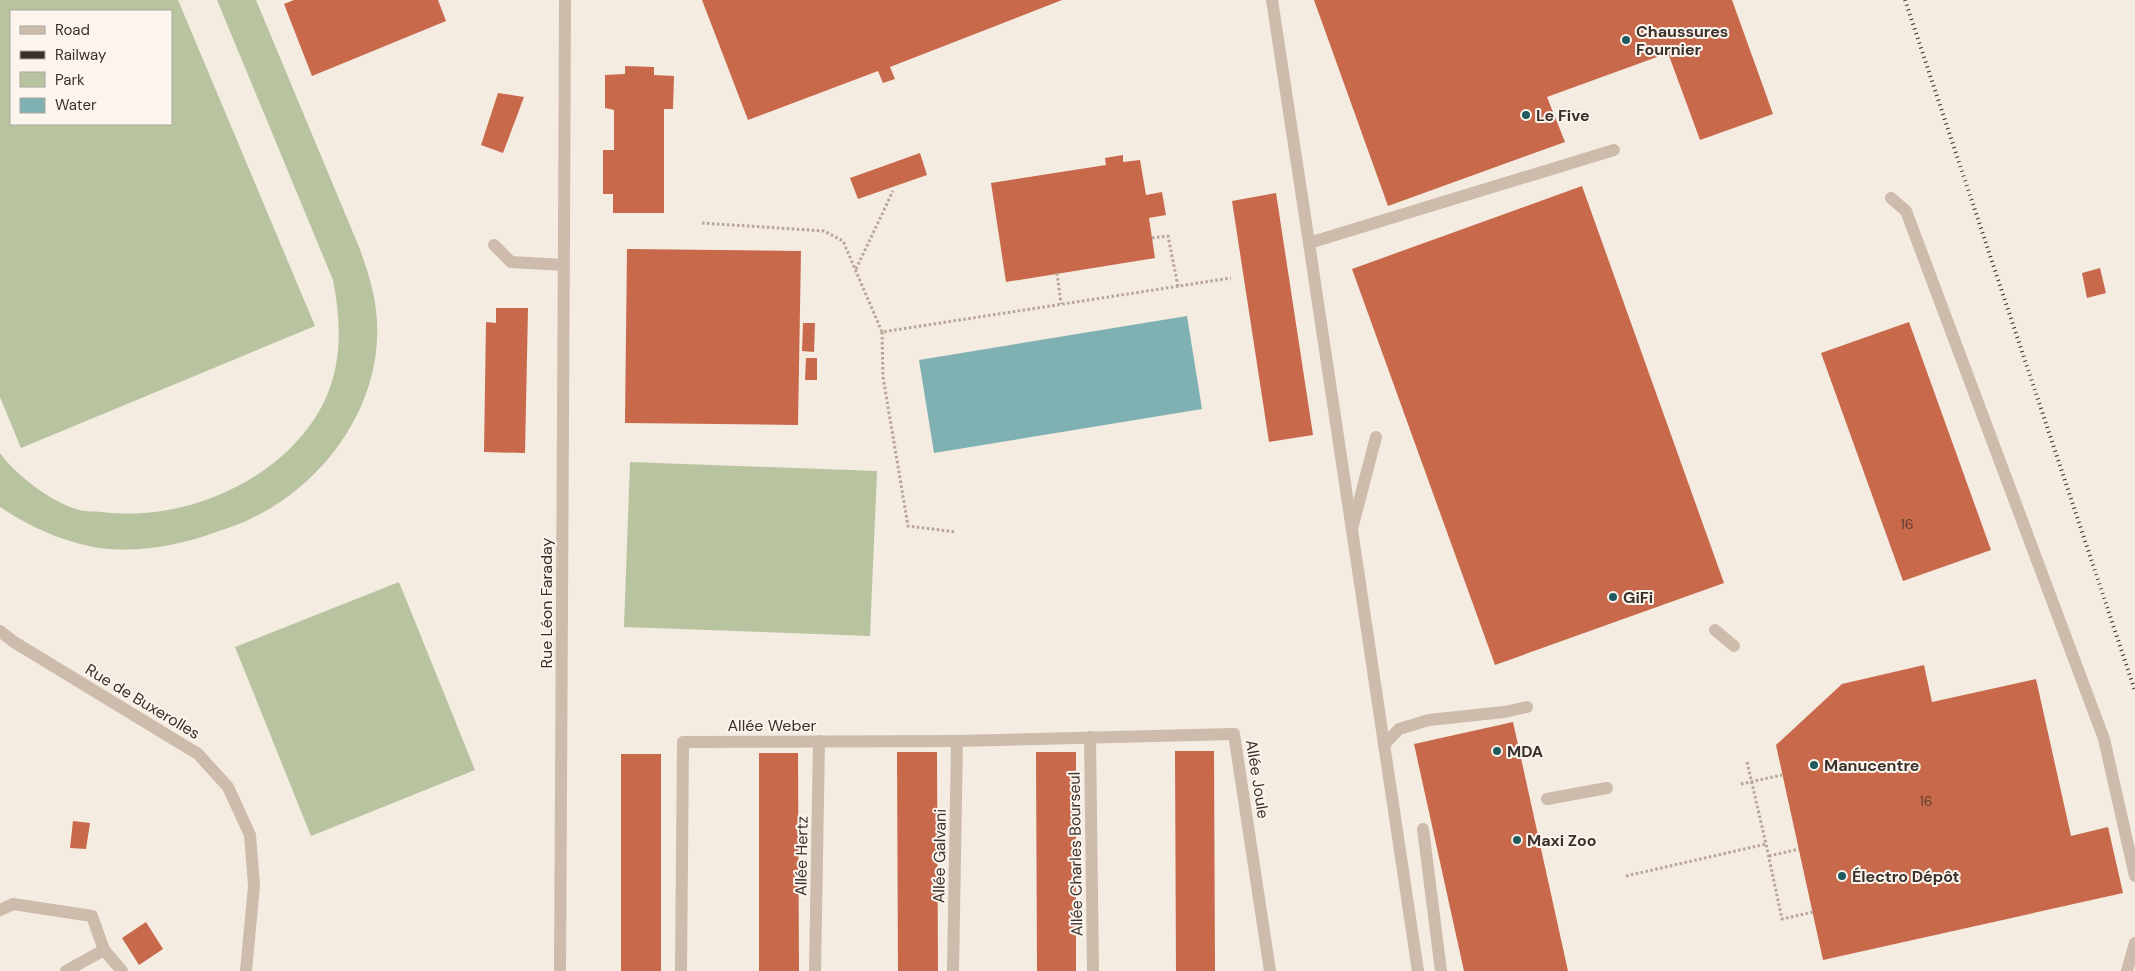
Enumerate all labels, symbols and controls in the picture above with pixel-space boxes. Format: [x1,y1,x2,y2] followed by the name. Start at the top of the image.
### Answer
[10,10,172,125] legend
[55,20,90,40] text: Road
[1636,21,1728,60] place label: Chaussures Fournier
[1620,34,1632,46] marker: Chaussures Fournier
[55,45,107,65] text: Railway
[55,70,85,90] text: Park
[55,95,97,115] text: Water
[1536,105,1590,126] place label: Le Five
[1520,109,1532,121] marker: Le Five
[1900,515,1914,533] house number: 16
[536,537,557,668] street label: Rue Léon Faraday
[1623,587,1653,608] place label: GiFi
[1607,591,1619,603] marker: GiFi
[82,659,204,744] street label: Rue de Buxerolles
[728,715,817,736] street label: Allée Weber
[1241,738,1274,820] street label: Allée Joule
[1507,741,1543,762] place label: MDA
[1491,745,1503,757] marker: MDA
[1824,755,1919,776] place label: Manucentre
[1808,759,1820,771] marker: Manucentre
[1064,772,1087,936] street label: Allée Charles Bourseul
[1919,792,1933,810] house number: 16
[928,809,951,903] street label: Allée Galvani
[790,816,813,896] street label: Allée Hertz
[1527,830,1597,851] place label: Maxi Zoo
[1511,834,1523,846] marker: Maxi Zoo
[1852,866,1960,887] place label: Électro Dépôt
[1836,870,1848,882] marker: Électro Dépôt

